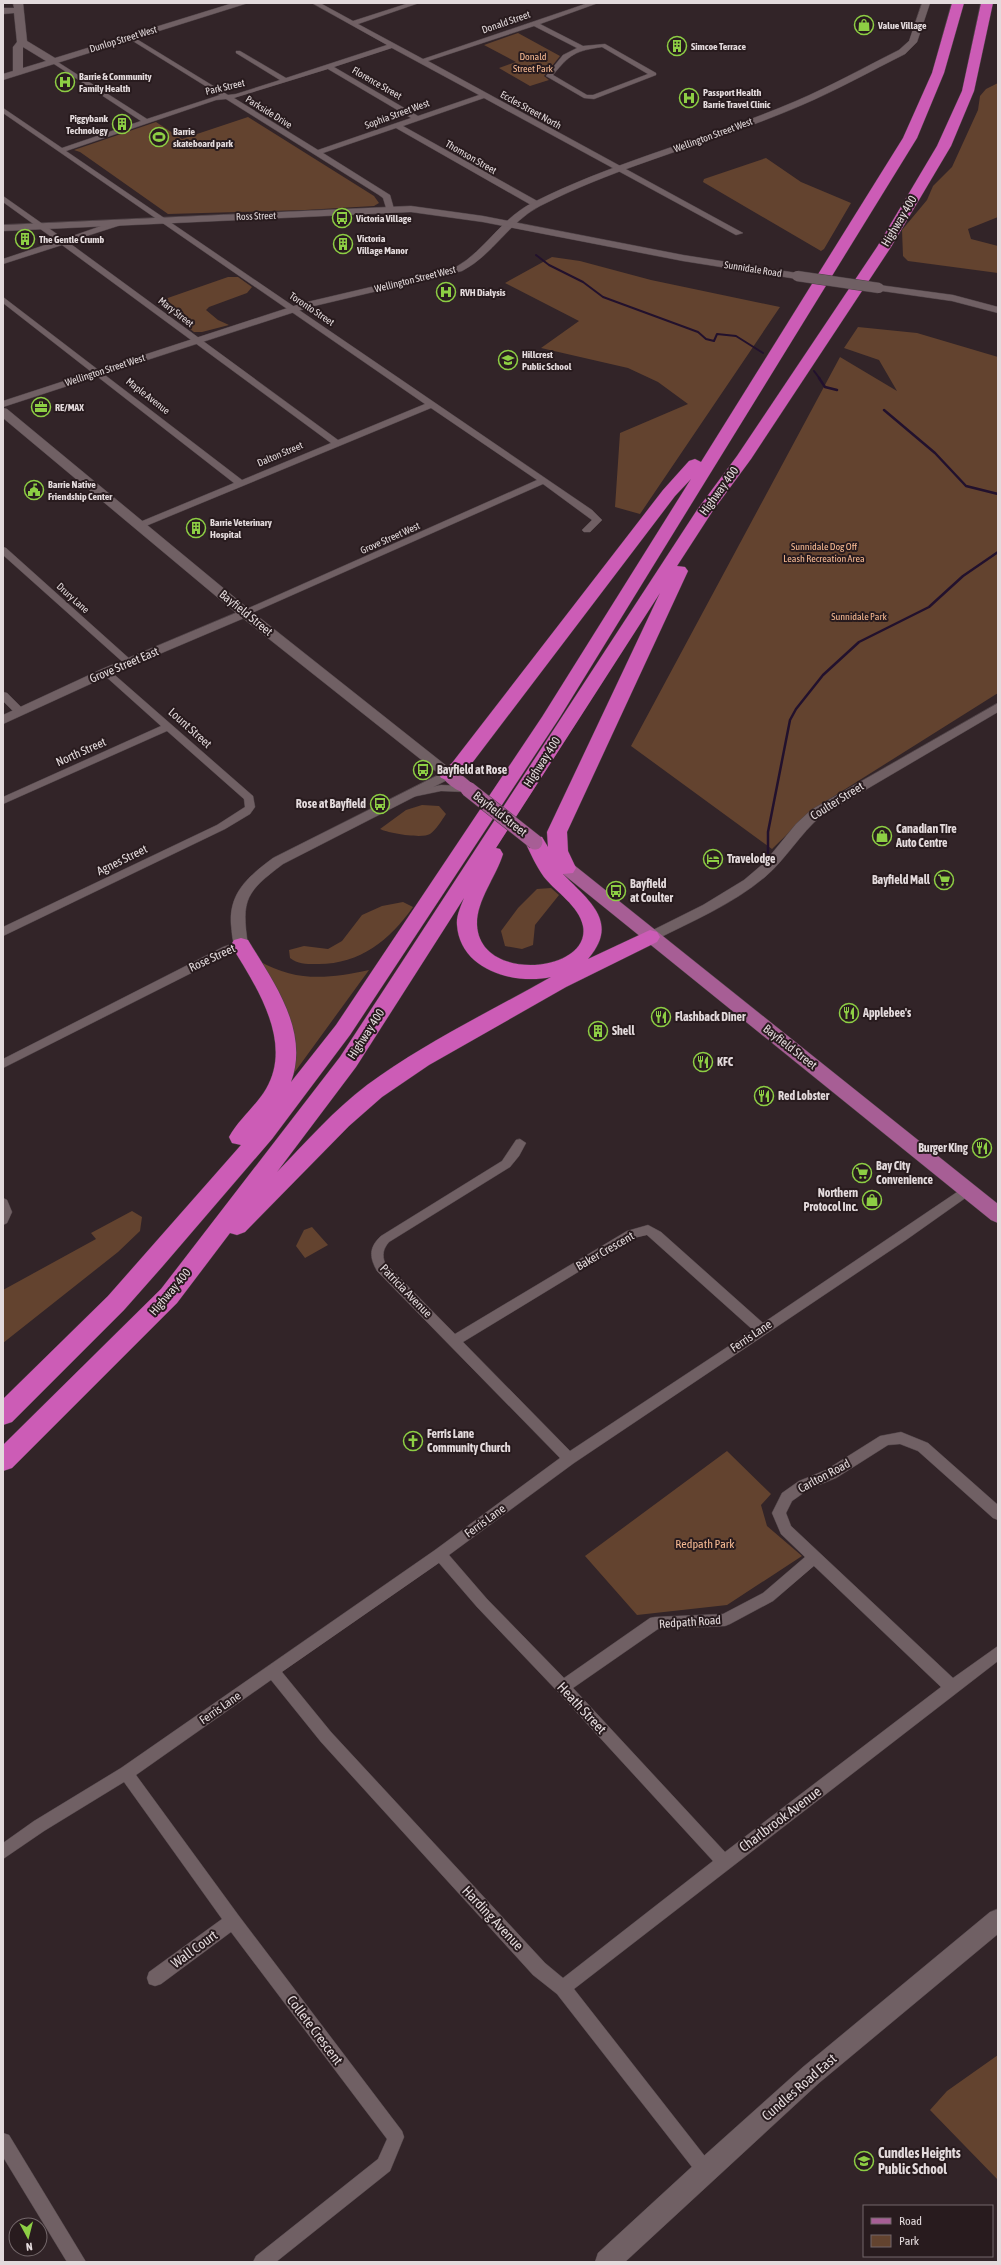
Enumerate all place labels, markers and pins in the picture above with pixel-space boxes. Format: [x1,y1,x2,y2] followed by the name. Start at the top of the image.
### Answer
[853,14,875,36] shop icon: Value Village
[877,20,927,31] place label: Value Village
[666,35,688,57] building icon: Simcoe Terrace
[691,41,746,52] place label: Simcoe Terrace
[54,71,76,93] hospital icon: Barrie & Community Family Health
[79,71,153,94] place label: Barrie & Community Family Health
[678,87,700,109] hospital icon: Passport Health Barrie Travel Clinic
[703,87,771,110] place label: Passport Health Barrie Travel Clinic
[66,113,109,136] place label: Piggybank Technology
[111,113,133,135] building icon: Piggybank Technology
[148,126,170,148] sports icon: Barrie skateboard park
[173,126,233,149] place label: Barrie skateboard park
[331,207,353,229] bus stop icon: Victoria Village
[355,213,412,224] place label: Victoria Village
[14,228,36,250] building icon: The Gentle Crumb
[332,233,354,255] building icon: Victoria Village Manor
[356,233,409,256] place label: Victoria Village Manor
[39,234,104,245] place label: The Gentle Crumb
[435,281,457,303] hospital icon: RVH Dialysis
[460,287,506,298] place label: RVH Dialysis
[497,349,519,371] school or university icon: Hillcrest Public School
[522,349,572,372] place label: Hillcrest Public School
[30,396,52,418] office icon: RE/MAX
[55,402,84,413] place label: RE/MAX
[23,479,45,501] public building icon: Barrie Native Friendship Center
[48,479,113,502] place label: Barrie Native Friendship Center
[185,517,207,539] building icon: Barrie Veterinary Hospital
[210,517,273,540] place label: Barrie Veterinary Hospital
[412,759,434,781] bus stop icon: Bayfield at Rose
[437,763,508,777] place label: Bayfield at Rose
[369,793,391,815] bus stop icon: Rose at Bayfield
[296,797,366,811] place label: Rose at Bayfield
[895,822,957,850] place label: Canadian Tire Auto Centre
[871,825,893,847] shop icon: Canadian Tire Auto Centre
[702,848,724,870] hotel icon: Travelodge
[727,852,776,866] place label: Travelodge
[933,869,955,891] supermarket icon: Bayfield Mall
[872,873,931,887] place label: Bayfield Mall
[630,877,673,905] place label: Bayfield at Coulter
[605,880,627,902] bus stop icon: Bayfield at Coulter
[838,1002,860,1024] restaurant icon: Applebee's
[650,1006,672,1028] restaurant icon: Flashback Diner
[862,1006,912,1020] place label: Applebee's
[675,1010,746,1024] place label: Flashback Diner
[587,1020,609,1042] building icon: Shell
[612,1024,635,1038] place label: Shell
[692,1051,714,1073] restaurant icon: KFC
[717,1055,734,1069] place label: KFC
[753,1085,775,1107] restaurant icon: Red Lobster
[778,1089,830,1103] place label: Red Lobster
[971,1137,993,1159] restaurant icon: Burger King
[918,1141,969,1155] place label: Burger King
[876,1159,933,1187] place label: Bay City Convenience
[851,1162,873,1184] supermarket icon: Bay City Convenience
[804,1186,858,1214] place label: Northern Protocol Inc.
[861,1189,883,1211] shop icon: Northern Protocol Inc.
[427,1427,511,1455] place label: Ferris Lane Community Church
[402,1430,424,1452] church icon: Ferris Lane Community Church
[878,2145,961,2177] place label: Cundles Heights Public School
[853,2150,875,2172] school or university icon: Cundles Heights Public School

